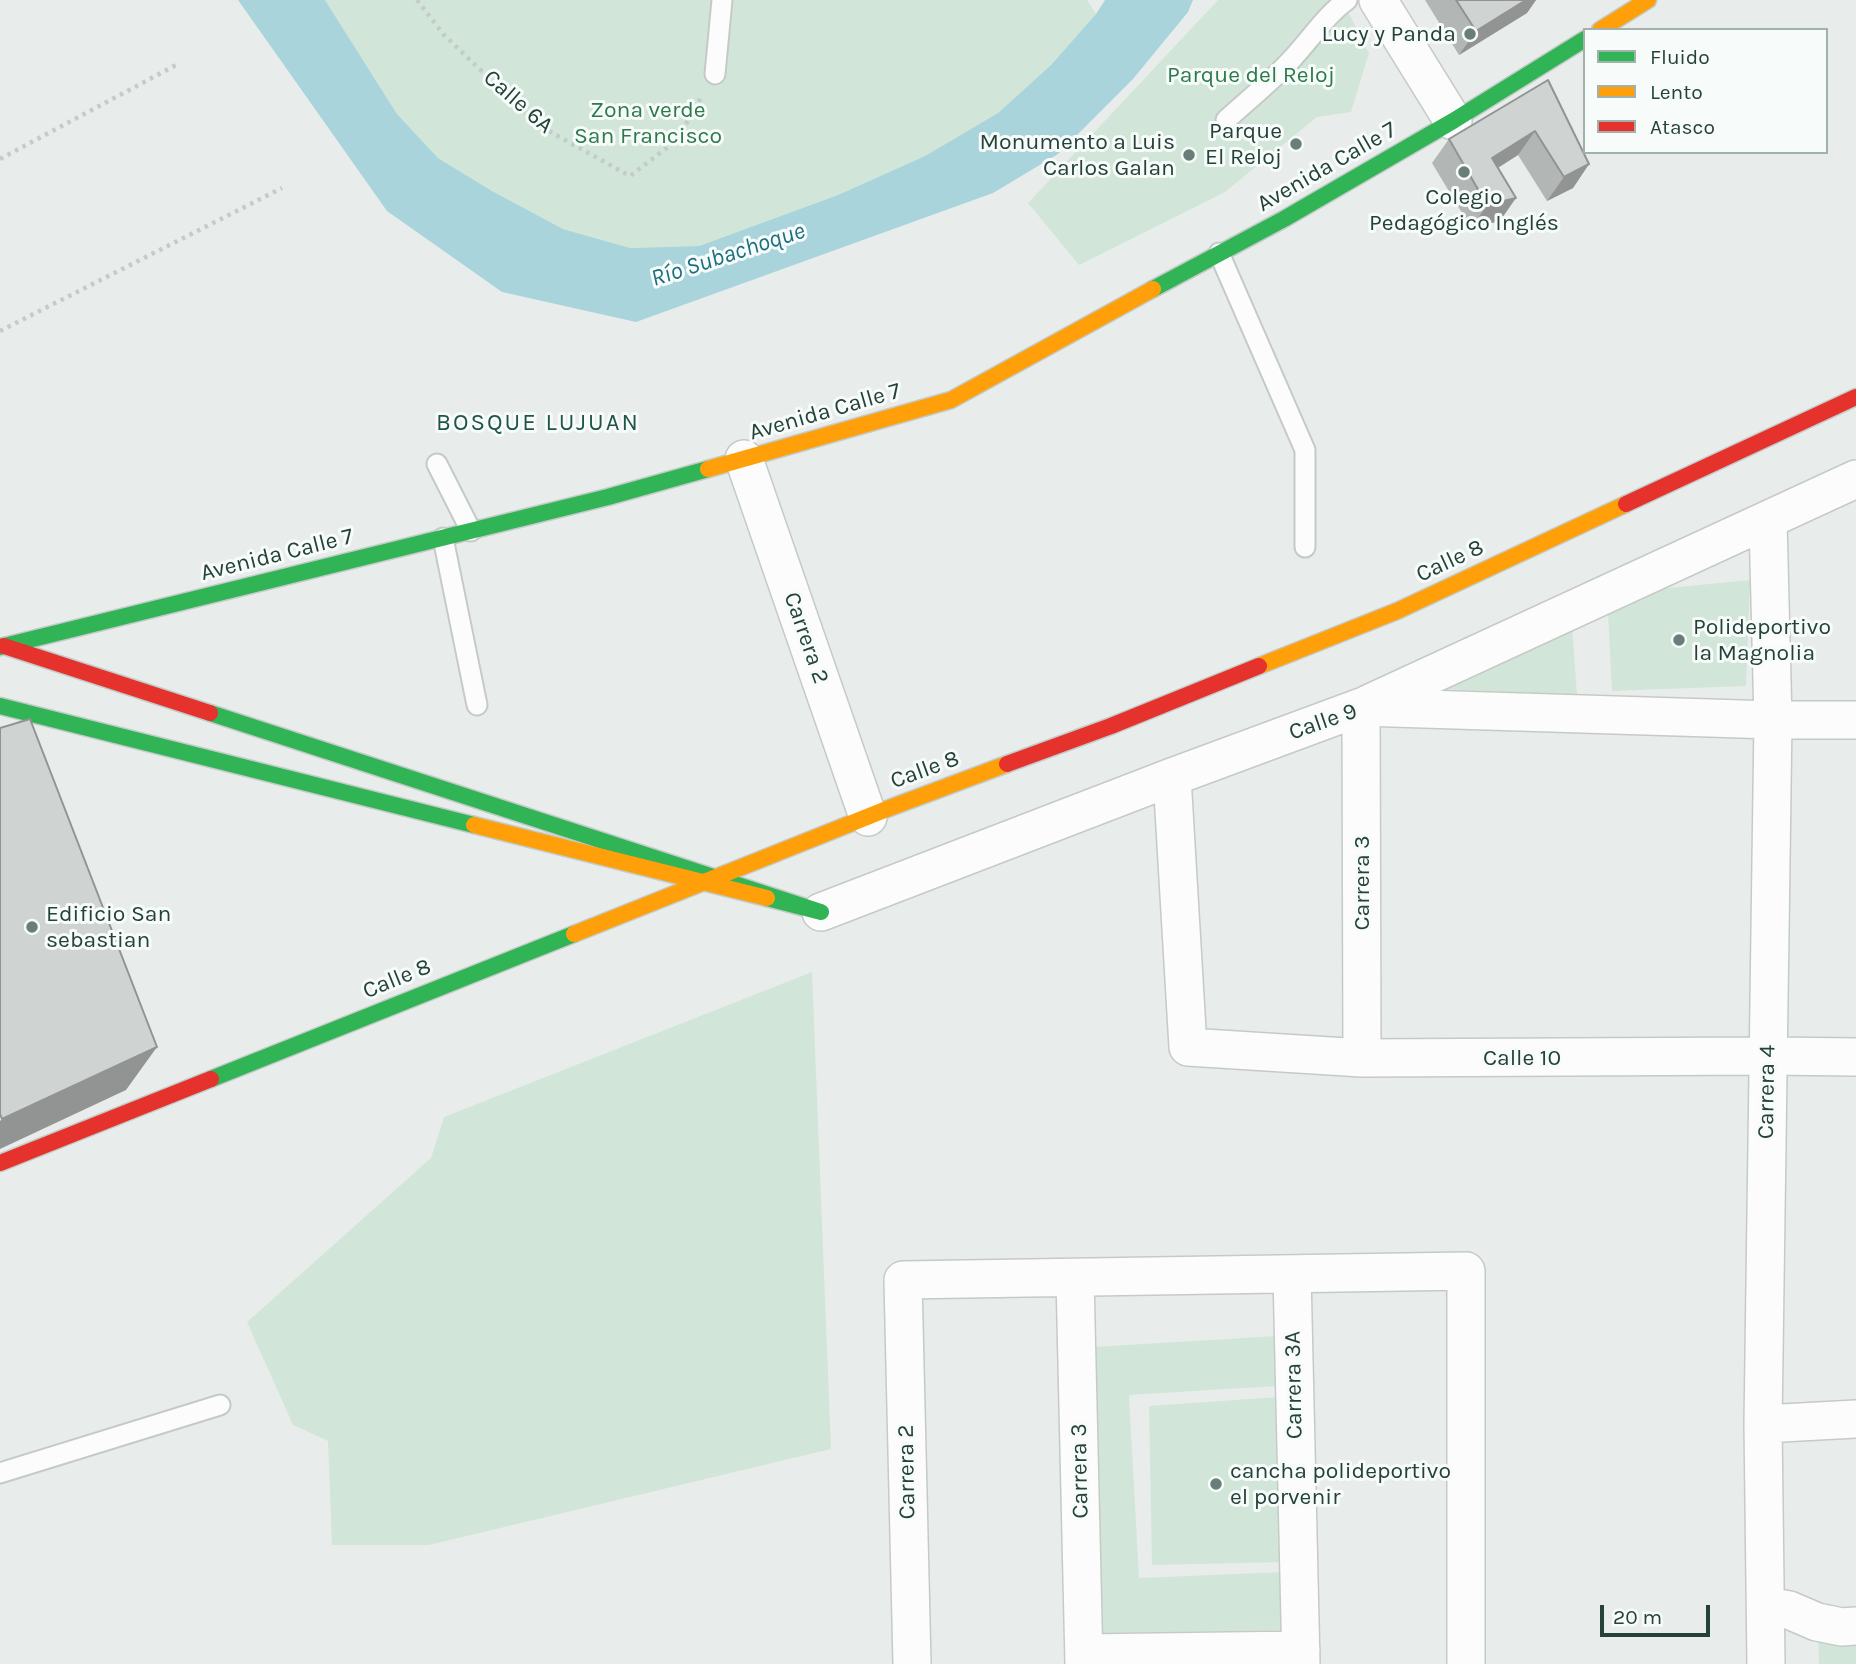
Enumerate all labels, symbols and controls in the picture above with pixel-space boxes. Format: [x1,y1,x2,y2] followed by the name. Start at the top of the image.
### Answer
[1322,20,1456,48] place label: Lucy y Panda
[1462,26,1478,42] marker: Lucy y Panda
[1583,28,1828,154] legend
[1650,45,1710,69] text: Fluido
[1167,61,1335,89] park label: Parque del Reloj
[478,64,558,140] street label: Calle 6A
[1650,80,1703,104] text: Lento
[574,96,722,150] park label: Zona verde San Francisco
[1650,115,1715,139] text: Atasco
[1252,116,1402,218] street label: Avenida Calle 7
[1205,117,1282,171] place label: Parque El Reloj
[980,128,1175,182] place label: Monumento a Luis Carlos Galan
[1288,136,1304,152] marker: Parque El Reloj
[1181,147,1197,163] marker: Monumento a Luis Carlos Galan
[1456,164,1472,180] marker: Colegio Pedagógico Inglés
[1369,183,1559,237] place label: Colegio Pedagógico Inglés
[647,217,809,293] water label: Río Subachoque
[746,377,904,447] street label: Avenida Calle 7
[438,409,638,437] district label: BOSQUE LUJUAN
[198,523,356,587] street label: Avenida Calle 7
[1412,533,1488,589] street label: Calle 8
[777,589,835,687] street label: Carrera 2
[1693,613,1831,667] place label: Polideportivo la Magnolia
[1671,632,1687,648] marker: Polideportivo la Magnolia
[1285,698,1361,746] street label: Calle 9
[887,745,963,795] street label: Calle 8
[1348,835,1376,931] street label: Carrera 3
[46,900,171,954] place label: Edificio San sebastian
[24,919,40,935] marker: Edificio San sebastian
[359,953,435,1005] street label: Calle 8
[1483,1044,1561,1072] street label: Calle 10
[1752,1045,1782,1139] street label: Carrera 4
[1279,1331,1309,1439] street label: Carrera 3A
[1065,1423,1095,1519] street label: Carrera 3
[892,1424,922,1520] street label: Carrera 2
[1230,1457,1451,1511] place label: cancha polideportivo el porvenir
[1208,1476,1224,1492] marker: cancha polideportivo el porvenir
[1604,1590,1714,1634] scale bar
[1613,1605,1662,1629] text: 20 m

